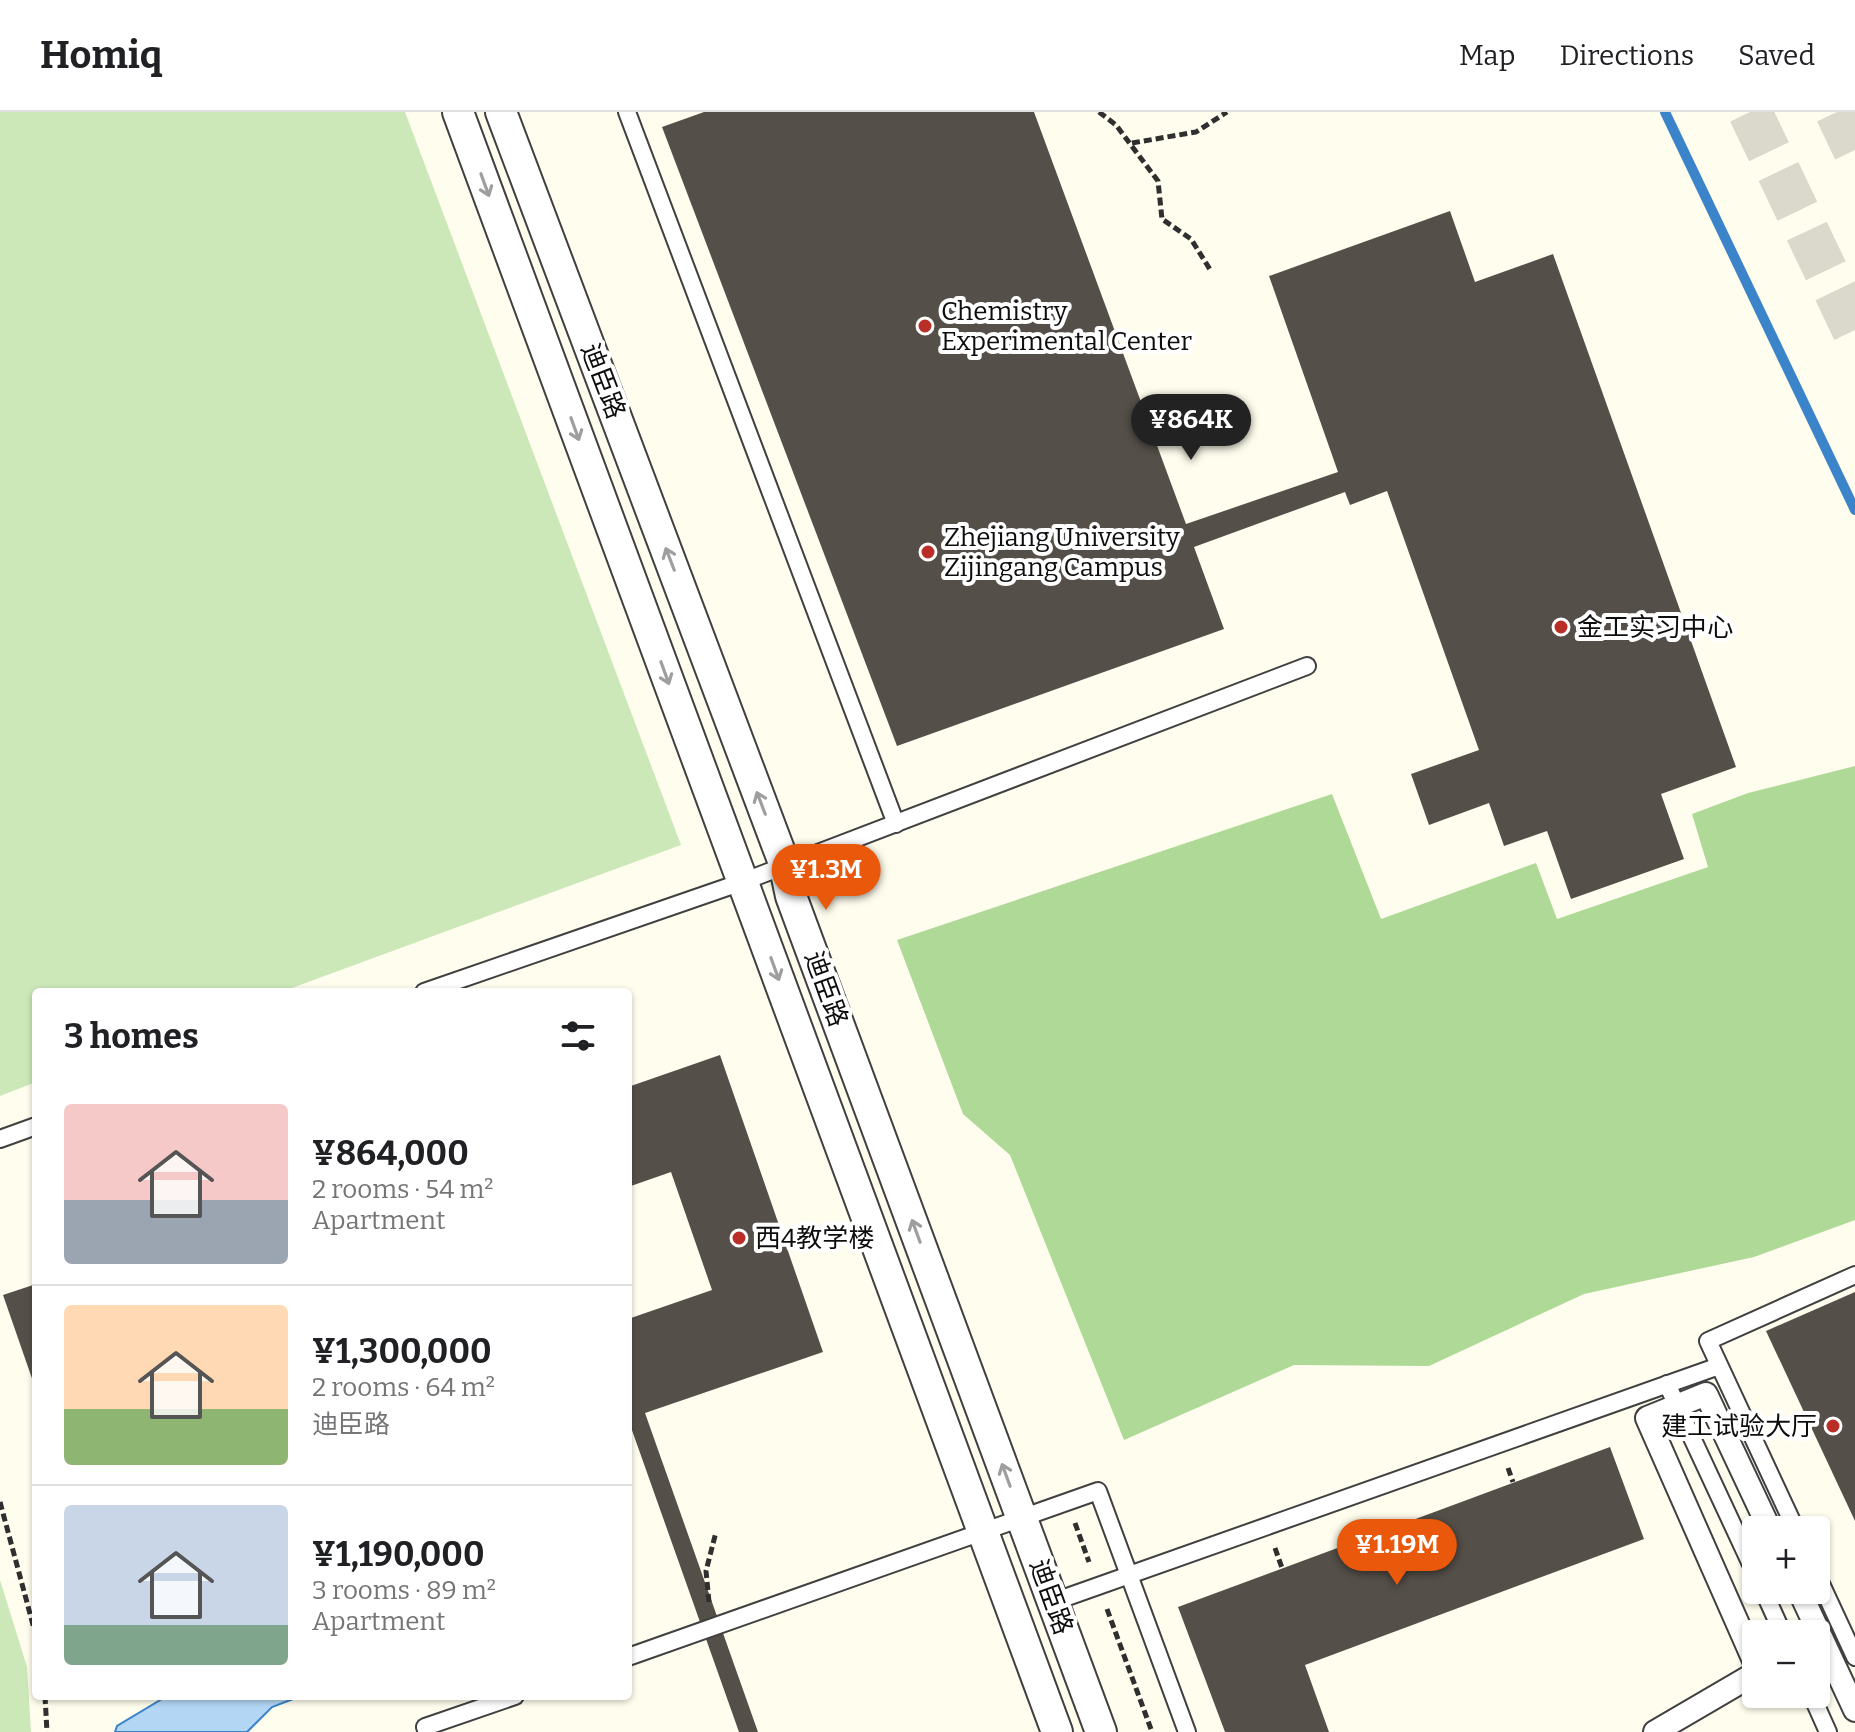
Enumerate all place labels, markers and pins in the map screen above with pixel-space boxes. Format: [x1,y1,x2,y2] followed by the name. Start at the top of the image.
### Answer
[941,296,1193,357] place label: Chemistry Experimental Center
[916,317,934,335] marker: Chemistry Experimental Center
[1135,394,1247,462] pin: ¥864K
[944,522,1180,583] place label: Zhejiang University Zijingang Campus
[919,543,937,561] marker: Zhejiang University Zijingang Campus
[1577,612,1733,643] place label: 金工实习中心
[1552,618,1570,636] marker: 金工实习中心
[770,844,882,912] pin: ¥1.3M
[755,1223,874,1254] place label: 西4教学楼
[730,1229,748,1247] marker: 西4教学楼
[1661,1411,1817,1442] place label: 建工试验大厅
[1824,1417,1842,1435] marker: 建工试验大厅
[1332,1519,1462,1587] pin: ¥1.19M

